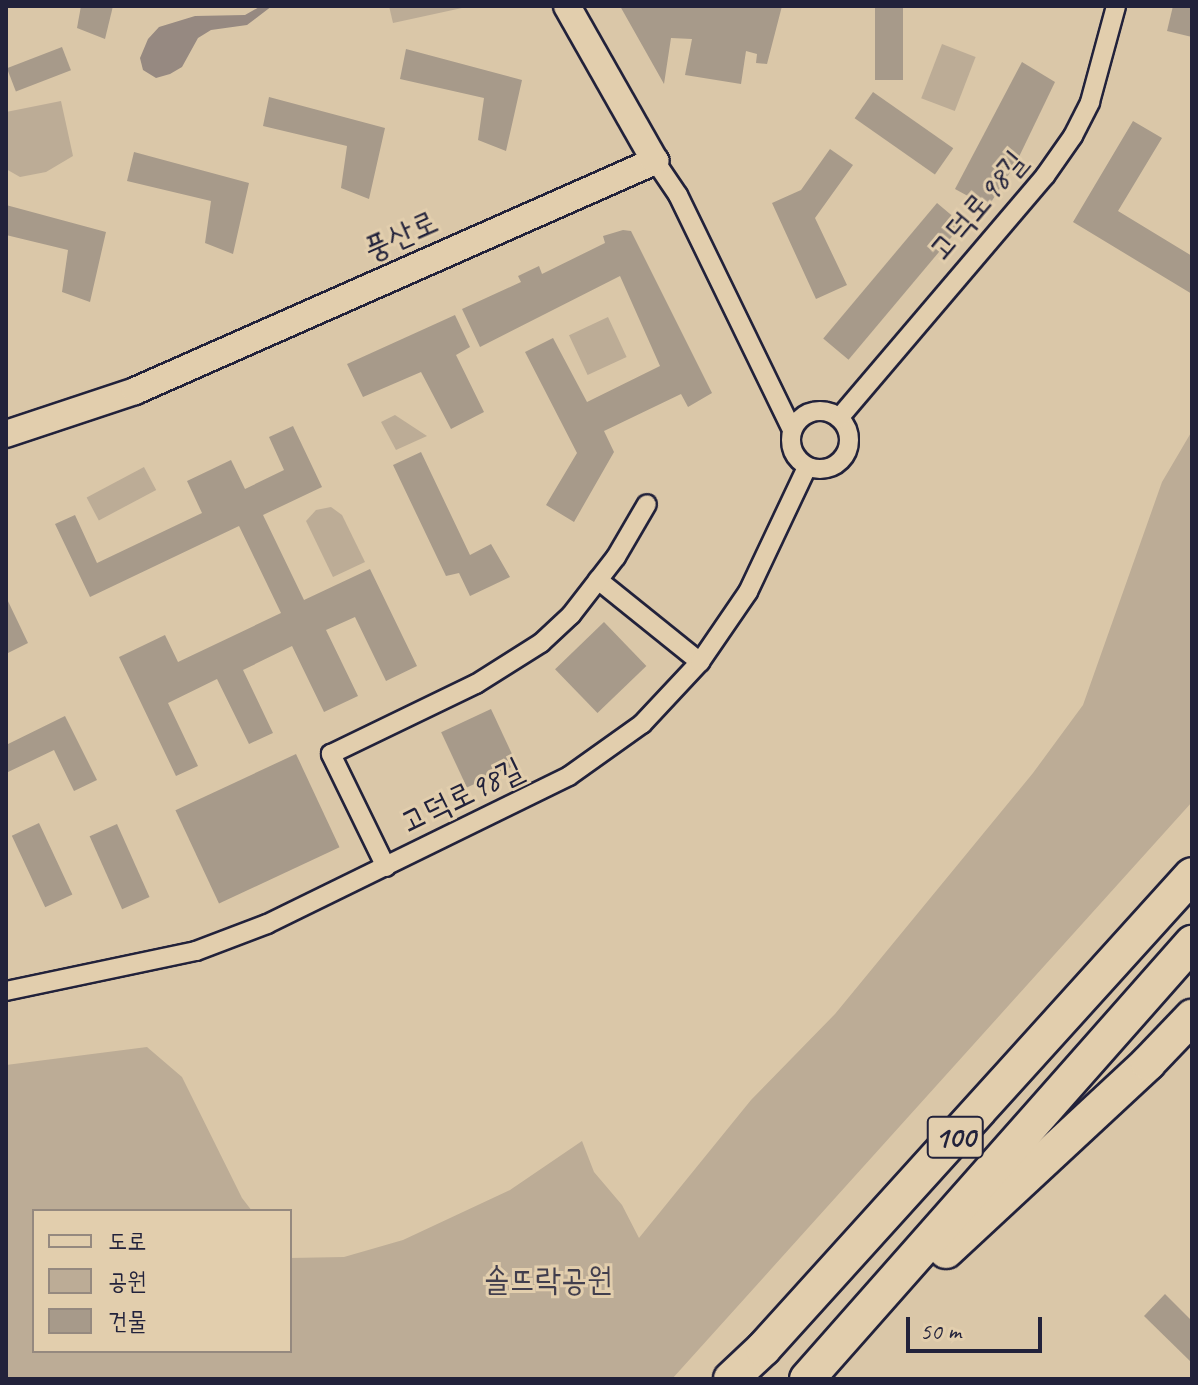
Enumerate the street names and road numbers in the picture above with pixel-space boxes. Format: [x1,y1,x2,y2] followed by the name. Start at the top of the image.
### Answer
[921,143,1035,269] street label: 고덕로98길
[358,203,444,269] street label: 풍산로
[394,750,530,842] street label: 고덕로98길
[925,1111,985,1163] road number: 100

